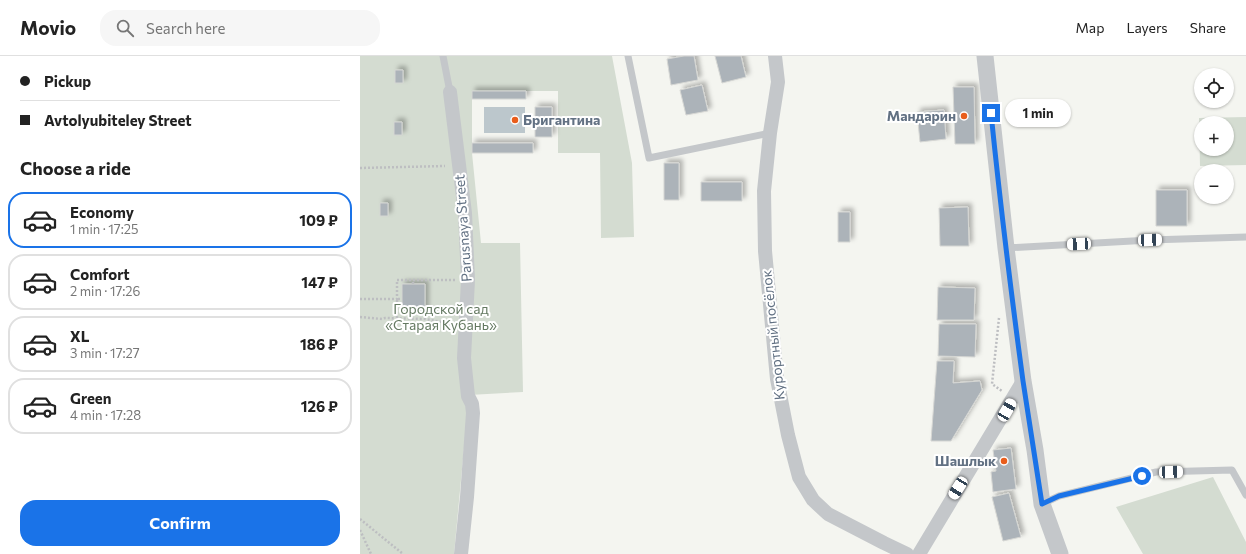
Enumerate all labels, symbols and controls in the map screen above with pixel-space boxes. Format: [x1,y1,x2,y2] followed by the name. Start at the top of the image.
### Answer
[100,10,380,46] search box
[20,16,76,39] text: Movio
[114,17,136,39] icon: search
[146,19,225,37] text: Search here
[1076,19,1104,36] text: Map
[1126,19,1168,36] text: Layers
[1190,19,1226,36] text: Share
[1194,68,1234,204] map controls
[1194,68,1234,108] button: locate
[44,72,91,90] text: Pickup
[1005,99,1071,127] callout: 1 min
[982,104,1000,122] route end
[1023,105,1053,121] text: 1 min
[887,107,956,124] place label: Мандарин
[44,111,192,129] text: Avtolyubiteley Street
[523,111,600,128] place label: Бригантина
[959,111,969,121] marker: Мандарин
[510,115,520,125] marker: Бригантина
[1194,116,1234,156] button: +
[20,157,131,179] text: Choose a ride
[1194,164,1234,204] button: −
[450,173,475,282] street label: Parusnaya Street
[22,202,58,238] icon: car
[70,203,134,221] text: Economy
[299,211,338,229] text: 109 ₽
[70,221,138,237] text: 1 min · 17:25
[1138,234,1162,246] car
[1067,237,1091,251] car
[22,264,58,300] icon: car
[70,265,130,283] text: Comfort
[757,269,788,401] street label: Курортный посёлок
[301,273,338,291] text: 147 ₽
[70,283,140,299] text: 2 min · 17:26
[385,300,497,333] park label: Городской сад «Старая Кубань»
[22,326,58,362] icon: car
[70,327,89,345] text: XL
[300,335,338,353] text: 186 ₽
[70,345,140,361] text: 3 min · 17:27
[22,388,58,424] icon: car
[70,389,111,407] text: Green
[301,397,338,415] text: 126 ₽
[996,397,1018,423] car
[70,407,141,423] text: 4 min · 17:28
[935,452,996,469] place label: Шашлык
[999,456,1009,466] marker: Шашлык
[1159,466,1183,478] car
[1133,467,1151,485] route start
[947,475,969,501] car
[20,500,340,546] button: Confirm

